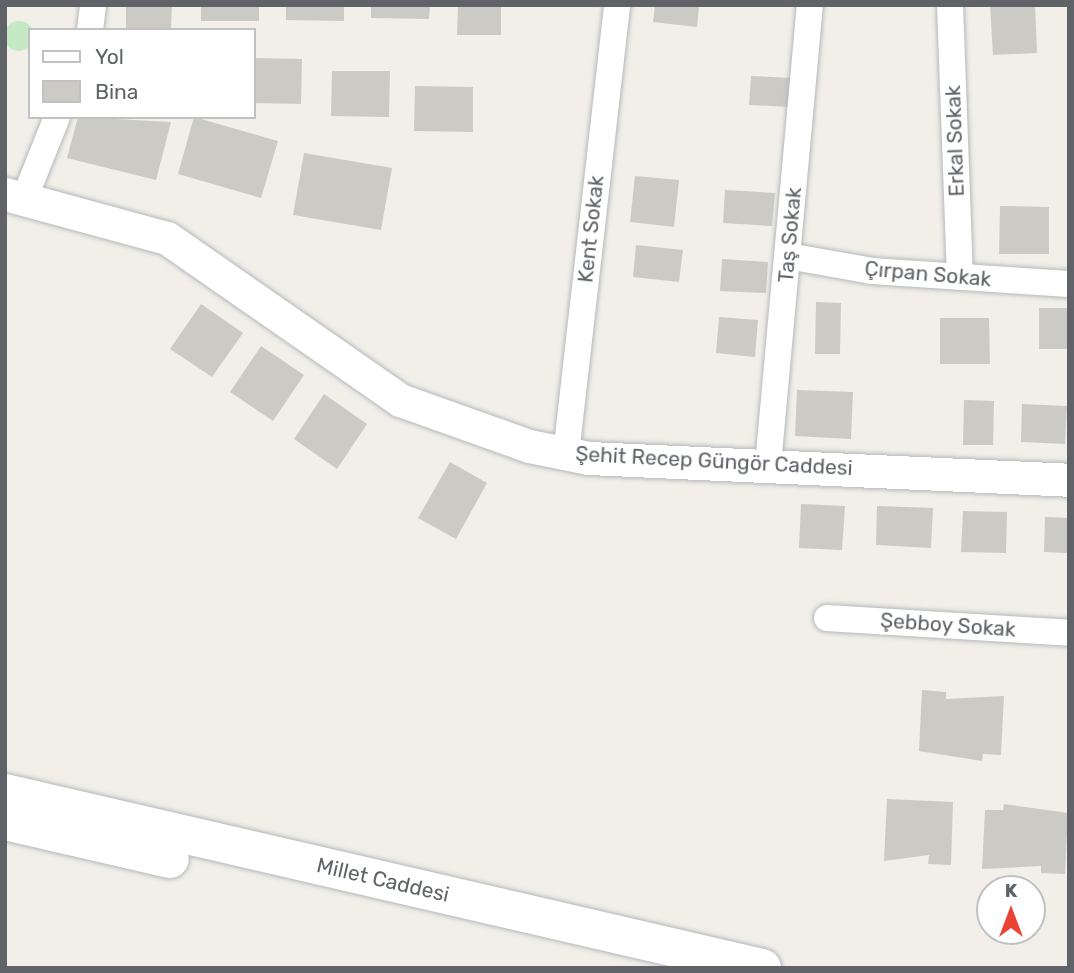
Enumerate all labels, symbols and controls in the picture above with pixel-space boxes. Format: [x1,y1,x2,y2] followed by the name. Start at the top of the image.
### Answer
[28,28,256,119] legend
[95,44,124,69] text: Yol
[95,79,138,104] text: Bina
[940,85,970,197] street label: Erkal Sokak
[573,174,609,284] street label: Kent Sokak
[773,186,807,284] street label: Taş Sokak
[864,256,992,292] street label: Çırpan Sokak
[575,441,853,481] street label: Şehit Recep Güngör Caddesi
[879,608,1017,642] street label: Şebboy Sokak
[314,853,452,907] street label: Millet Caddesi
[976,875,1046,945] north arrow
[1005,879,1017,902] text: K

